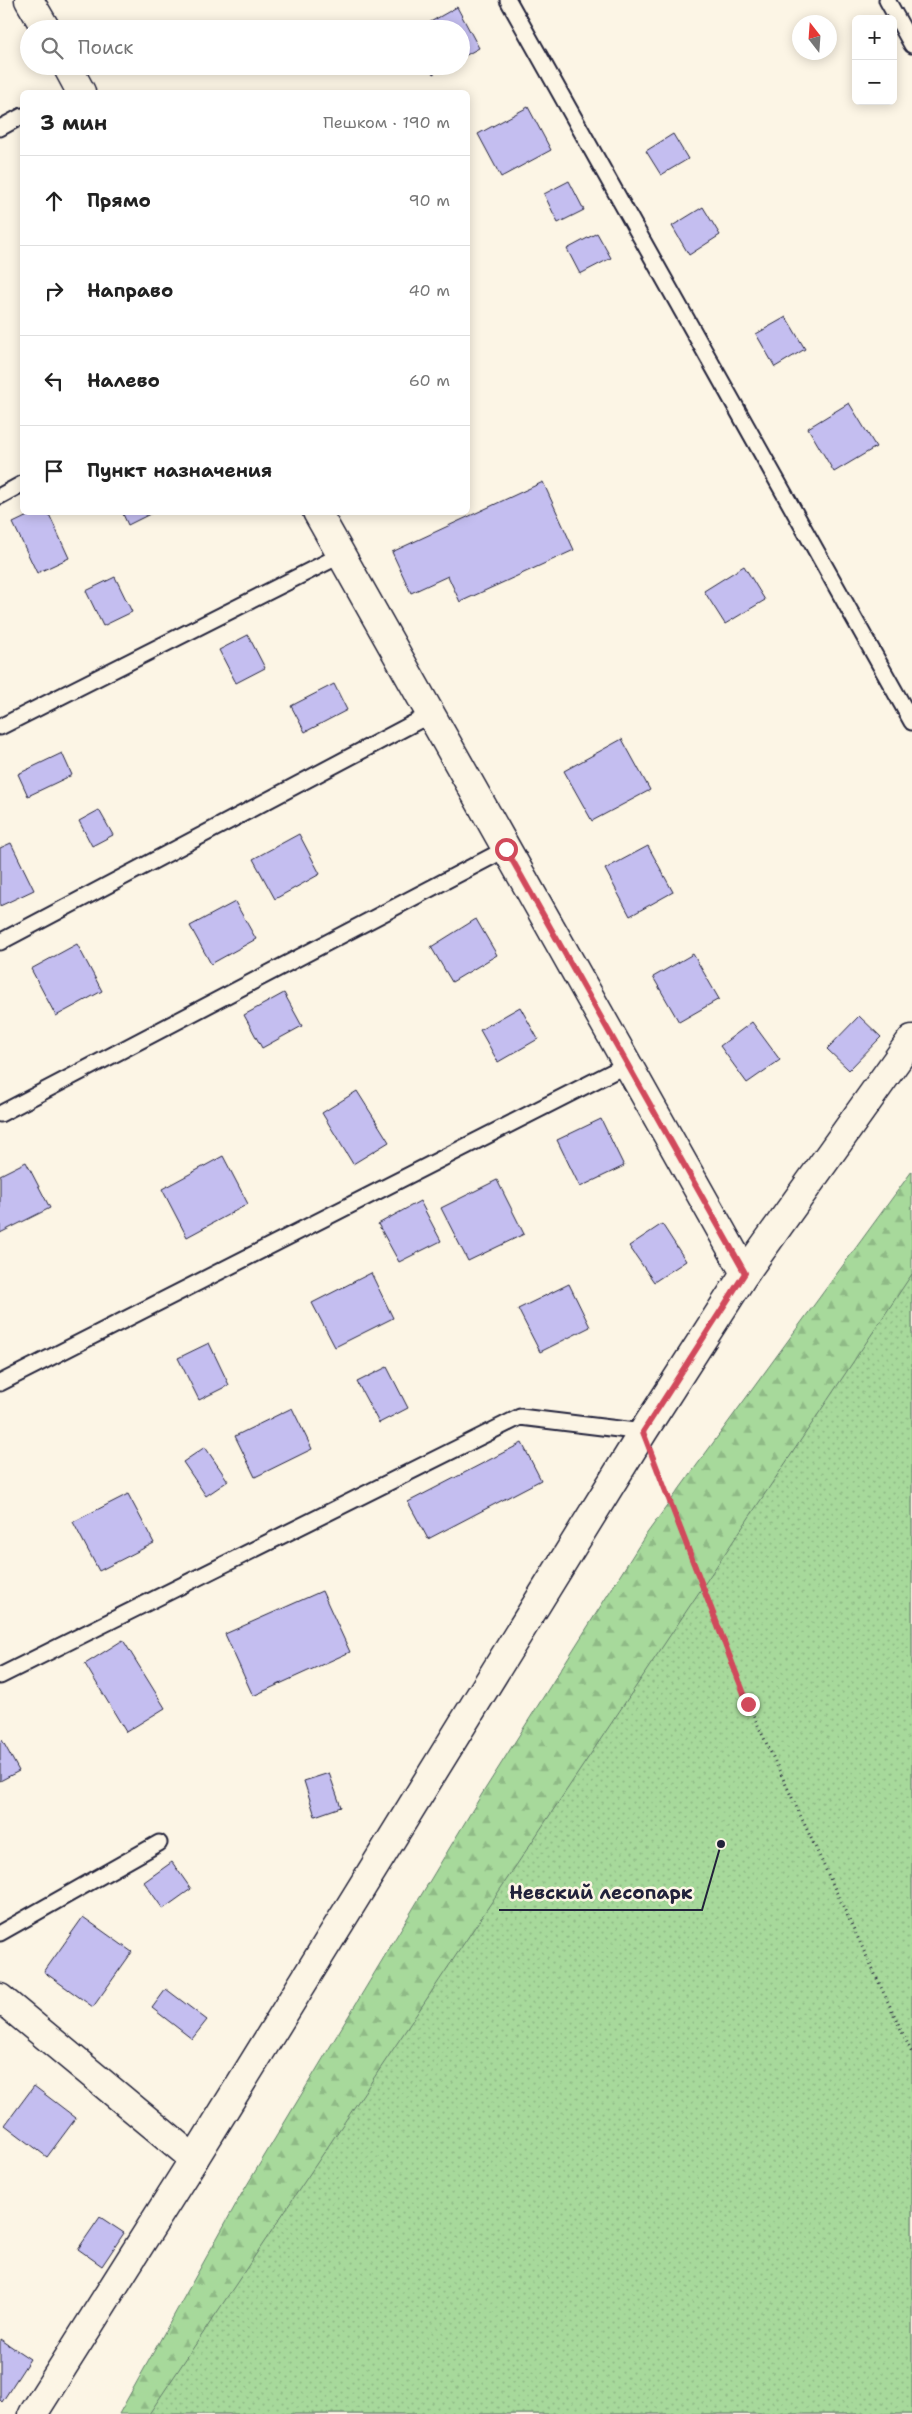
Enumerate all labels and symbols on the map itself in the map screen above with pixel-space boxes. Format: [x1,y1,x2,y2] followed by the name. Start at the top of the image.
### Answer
[792,15,837,60] north arrow
[495,838,518,861] route start
[737,1693,760,1716] route end
[499,1876,702,1910] callout: Невский лесопарк
[509,1880,693,1905] text: Невский лесопарк

